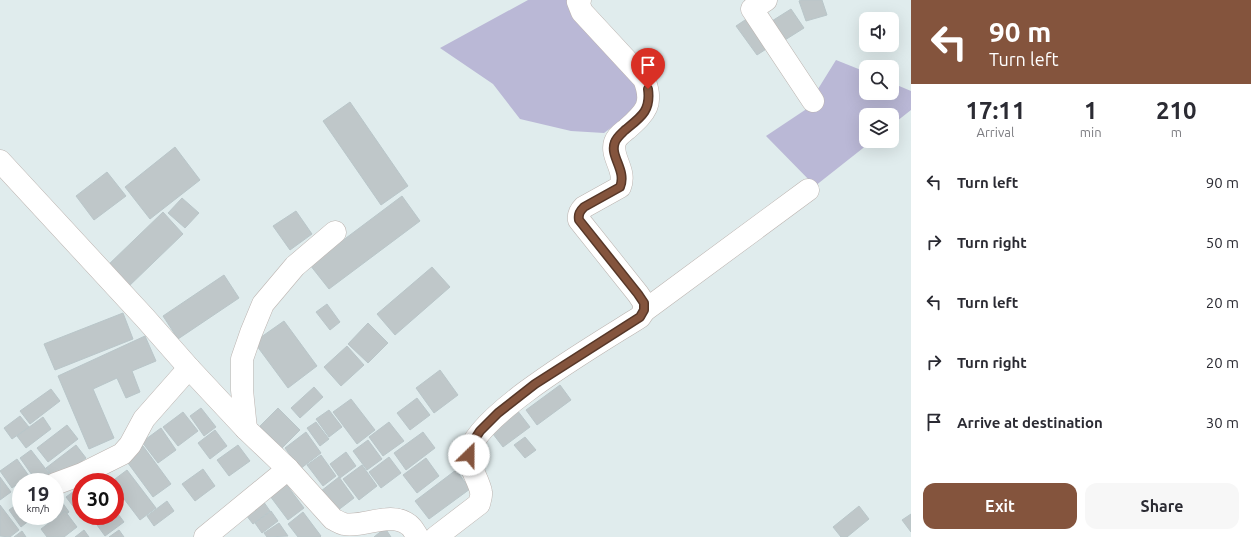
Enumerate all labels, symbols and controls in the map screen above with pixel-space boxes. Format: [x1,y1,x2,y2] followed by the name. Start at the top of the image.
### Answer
[859,12,899,148] map controls
[859,12,899,52] button: sound
[923,16,975,68] icon: left
[989,16,1051,47] text: 90 m
[631,48,665,89] pin
[989,49,1059,69] text: Turn left
[637,54,659,76] icon: arrive
[859,60,899,100] button: search
[965,97,1025,124] text: 17:11
[1084,97,1097,124] text: 1
[1156,97,1197,124] text: 210
[859,108,899,148] button: layers
[976,125,1014,139] text: Arrival
[1080,125,1102,139] text: min
[1171,125,1182,139] text: m
[923,171,945,193] icon: left
[957,174,1018,191] text: Turn left
[1206,174,1239,191] text: 90 m
[923,231,945,253] icon: right
[957,234,1027,251] text: Turn right
[1206,234,1239,251] text: 50 m
[923,291,945,313] icon: left
[957,294,1018,311] text: Turn left
[1206,294,1239,311] text: 20 m
[923,351,945,373] icon: right
[957,354,1027,371] text: Turn right
[1206,354,1239,371] text: 20 m
[923,411,945,433] icon: arrive
[957,414,1103,431] text: Arrive at destination
[1206,414,1239,431] text: 30 m
[448,434,490,476] position arrow
[72,473,124,525] speed limit sign: 30
[27,482,49,505] text: 19
[923,483,1077,529] button: Exit
[1085,483,1239,529] button: Share
[26,503,50,514] text: km/h

